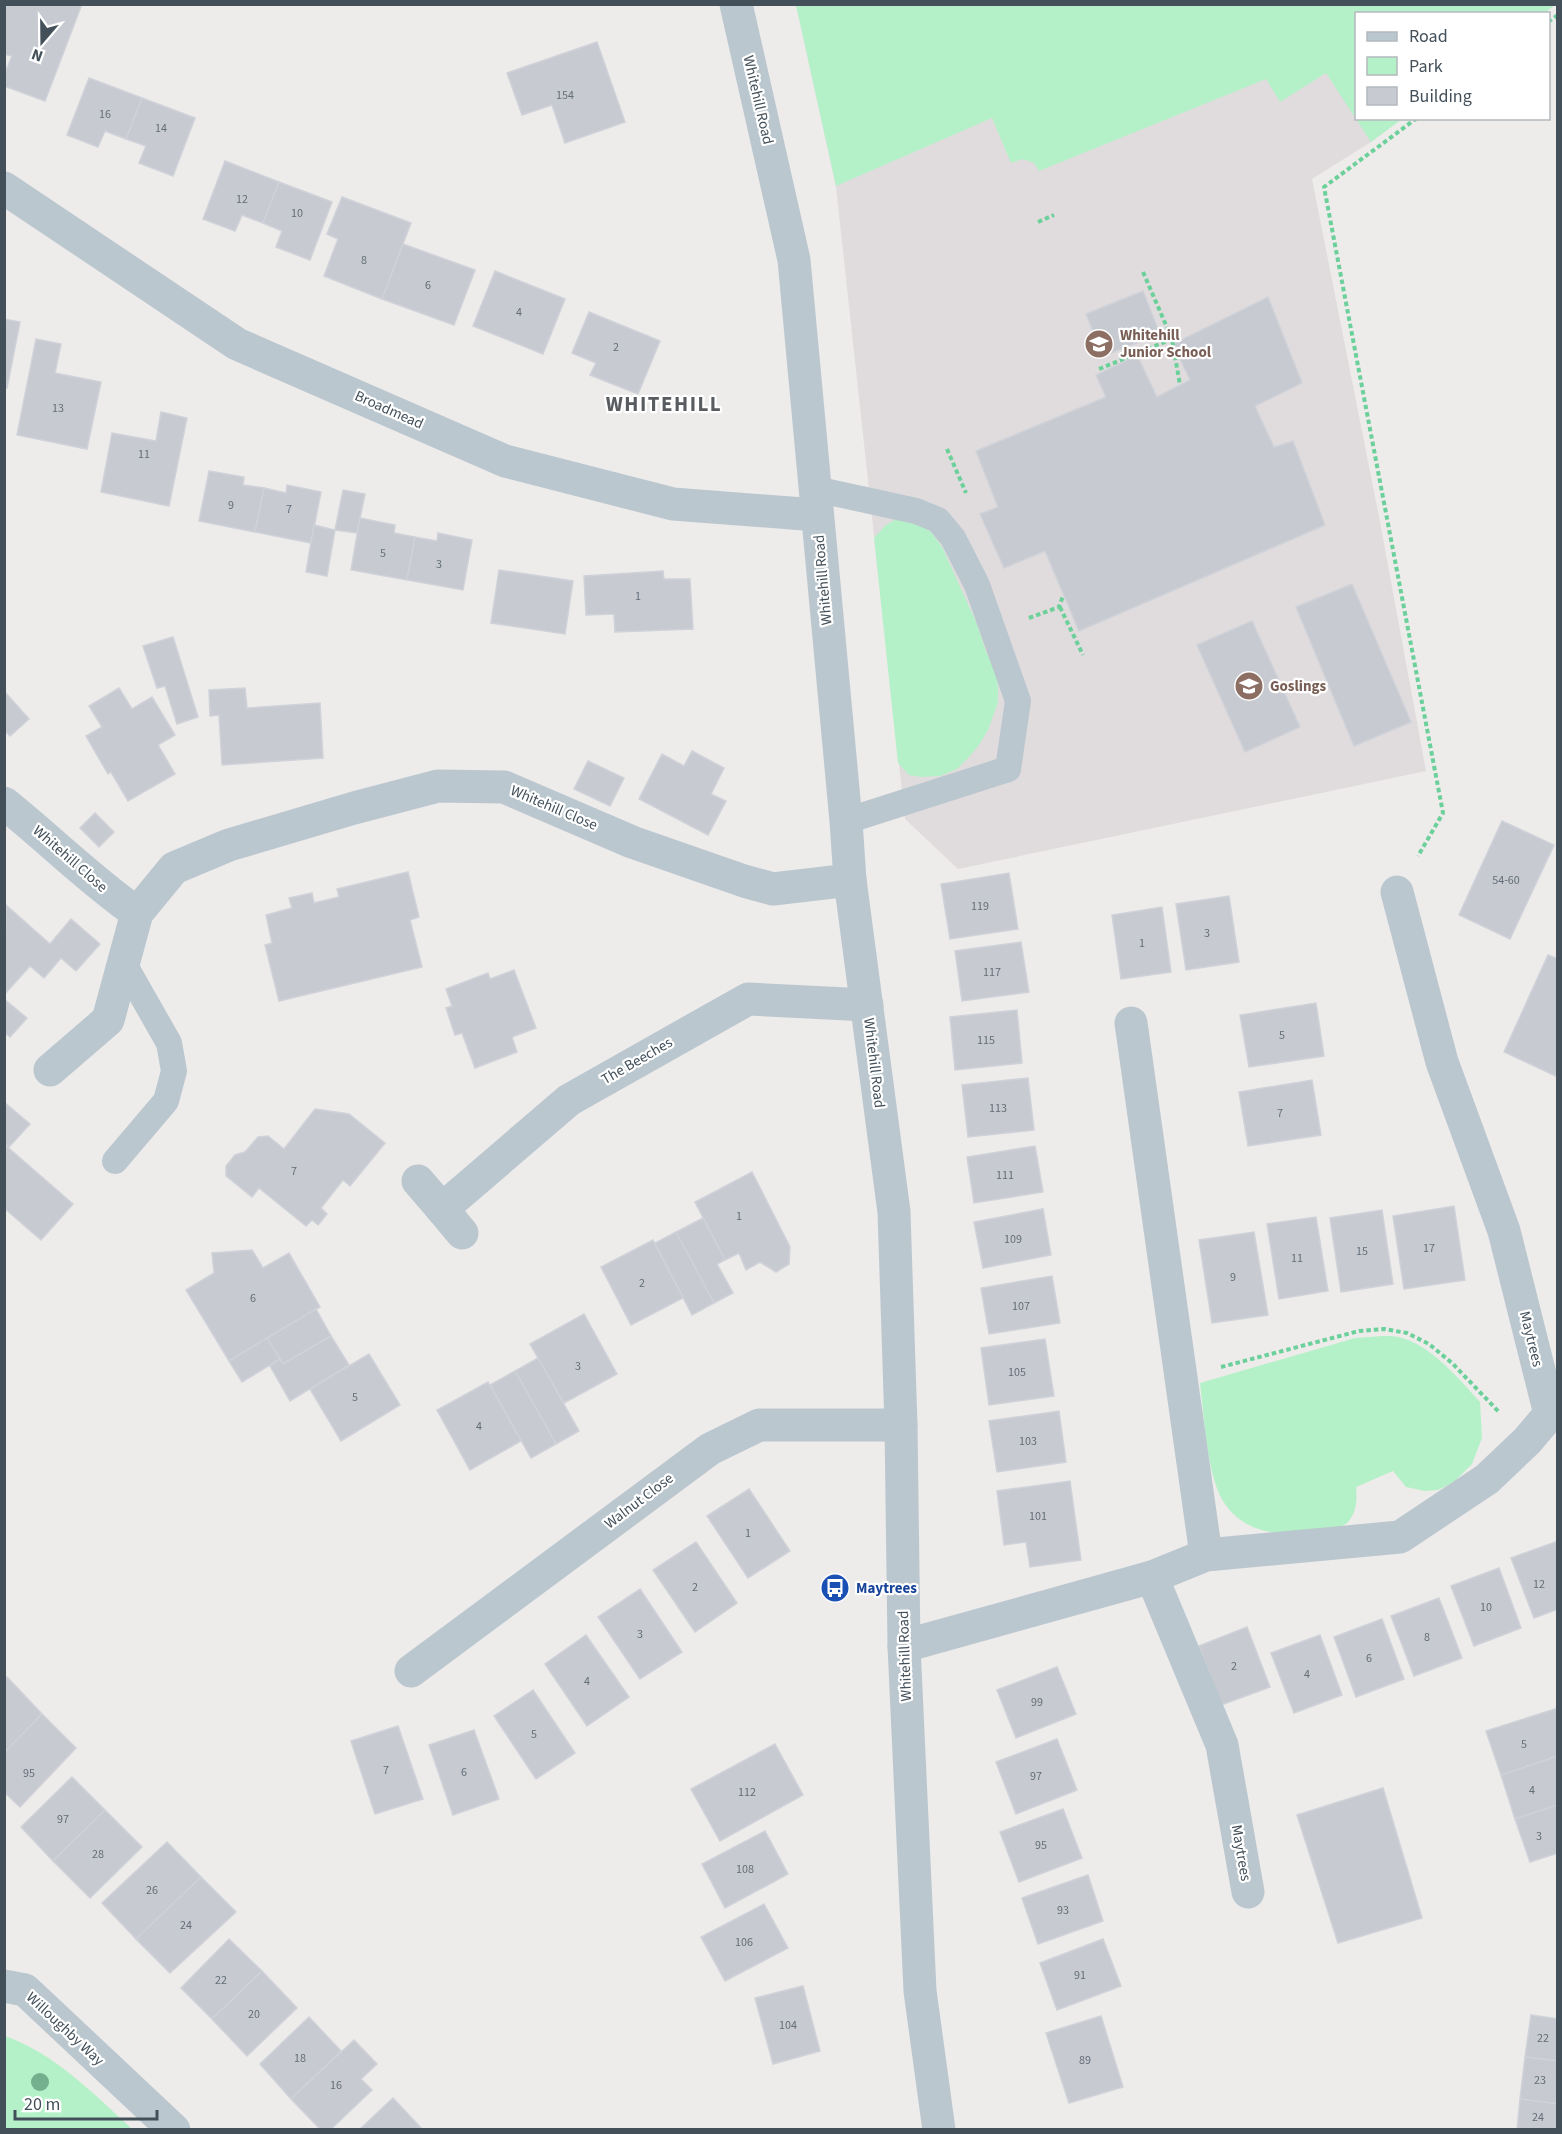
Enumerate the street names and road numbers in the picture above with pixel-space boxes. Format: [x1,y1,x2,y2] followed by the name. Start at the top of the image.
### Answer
[738,53,778,147] street label: Whitehill Road
[351,386,427,434] street label: Broadmead
[809,534,837,626] street label: Whitehill Road
[507,780,601,836] street label: Whitehill Close
[28,821,112,897] street label: Whitehill Close
[858,1017,890,1109] street label: Whitehill Road
[598,1032,676,1090] street label: The Beeches
[1514,1309,1548,1369] street label: Maytrees
[600,1468,678,1534] street label: Walnut Close
[893,1610,917,1702] street label: Whitehill Road
[1226,1823,1256,1883] street label: Maytrees
[21,1987,109,2071] street label: Willoughby Way

